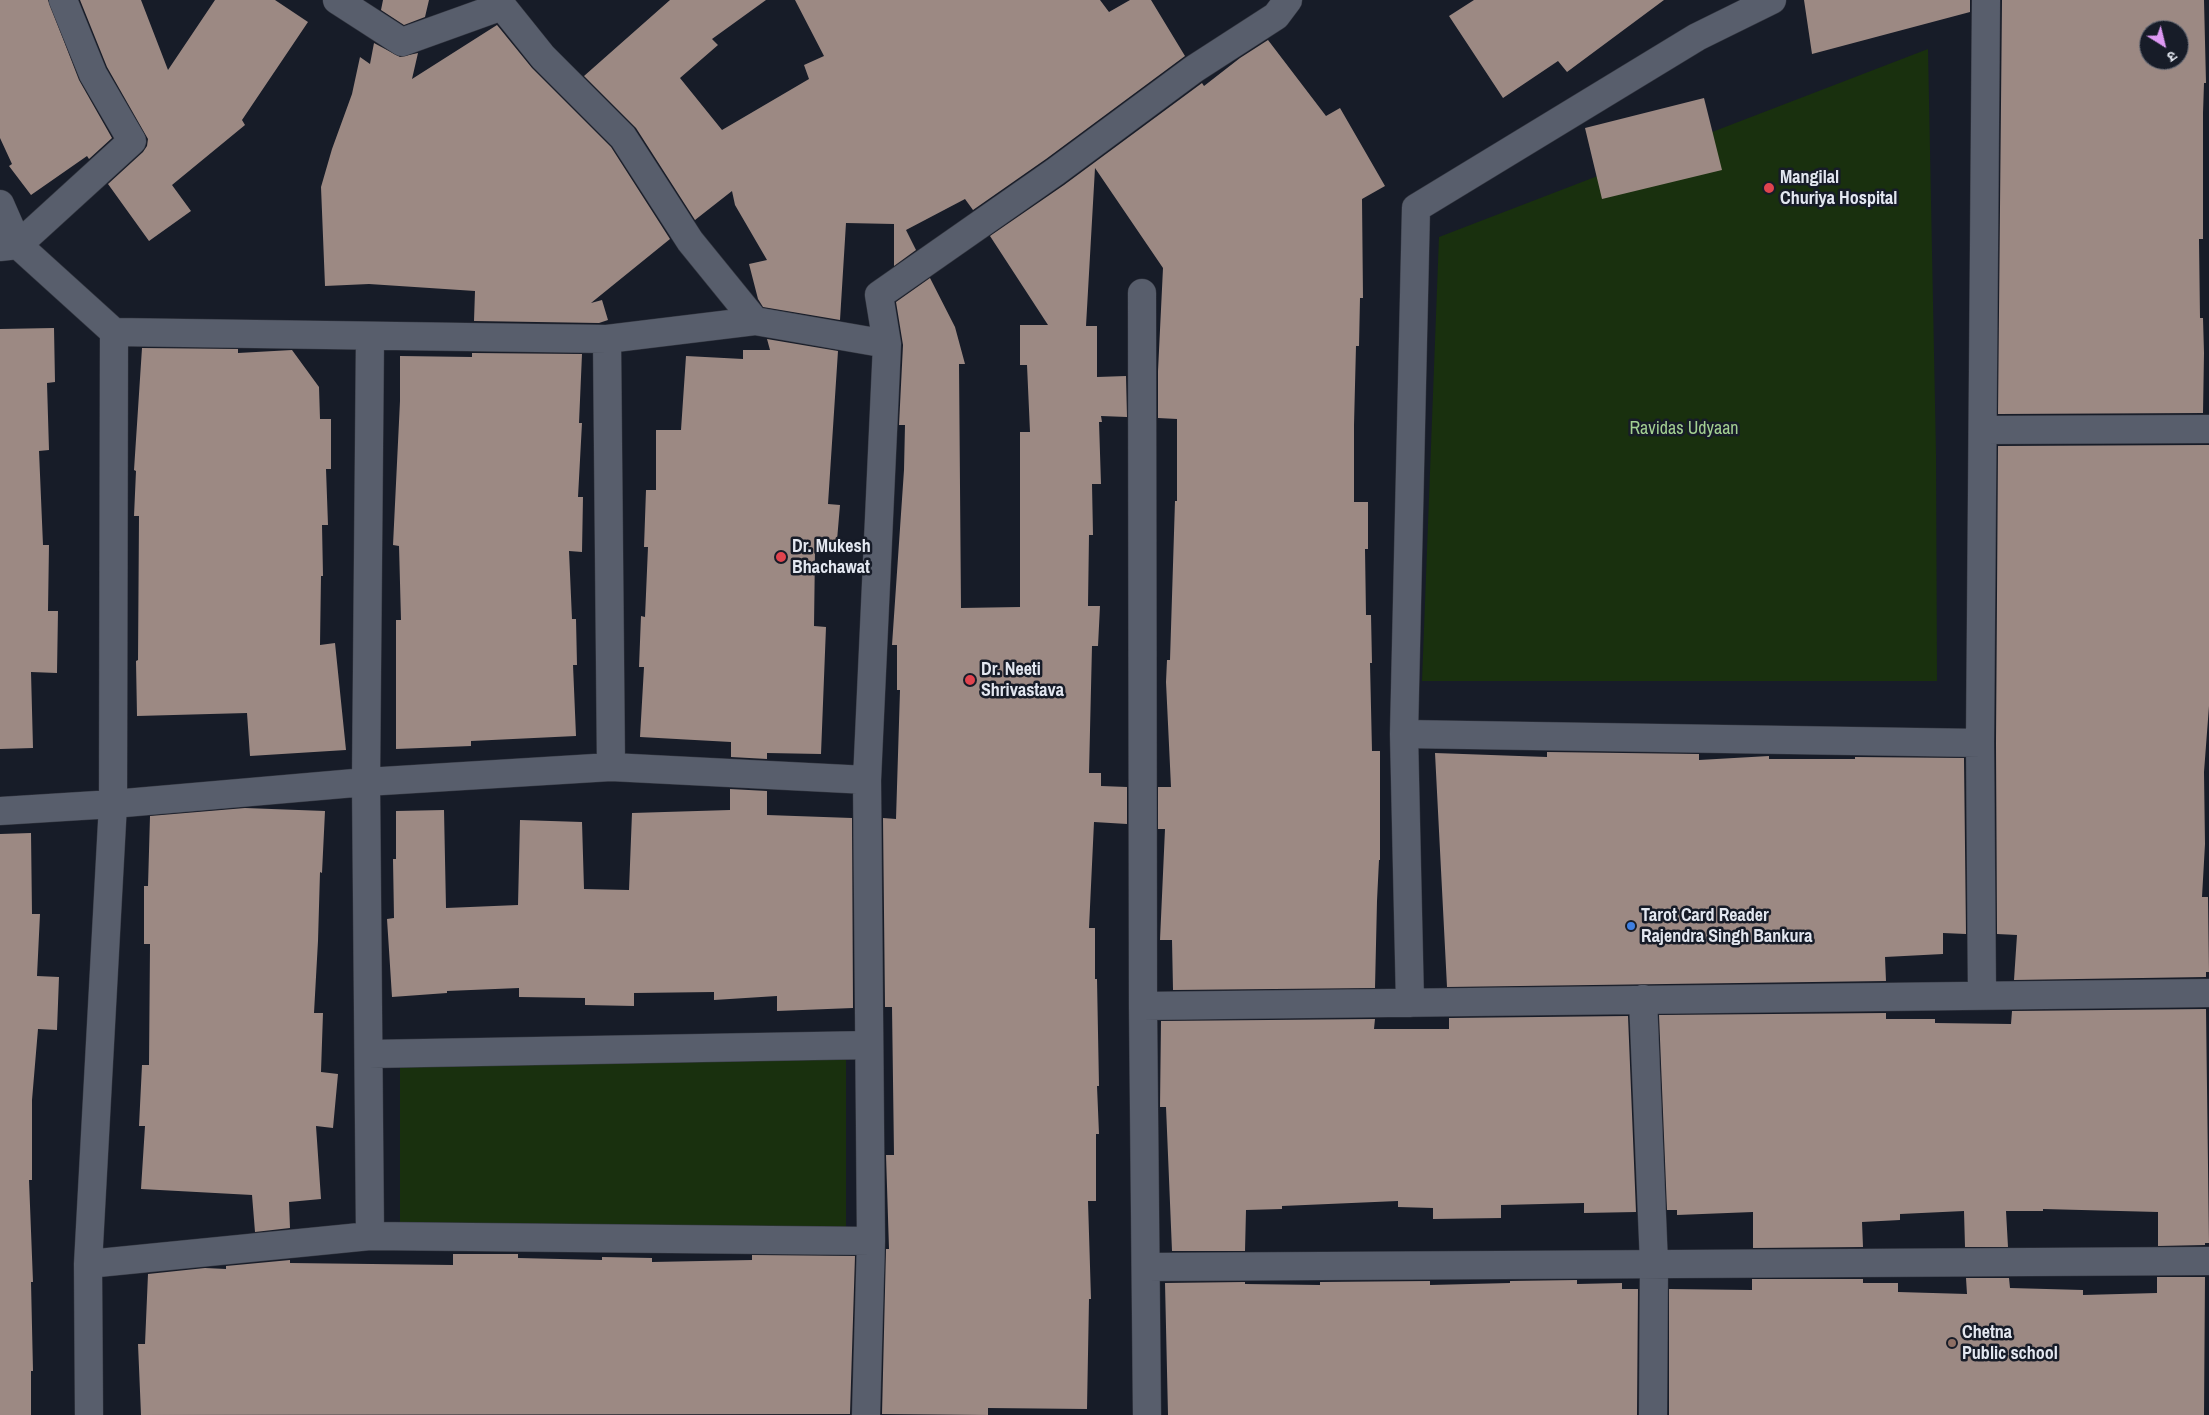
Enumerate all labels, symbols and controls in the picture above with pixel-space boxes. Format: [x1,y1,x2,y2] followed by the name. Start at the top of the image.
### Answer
[2139,20,2189,70] north arrow
[2164,47,2181,66] text: उ
[1780,167,1897,210] place label: Mangilal Churiya Hospital
[1762,181,1776,195] marker: Mangilal Churiya Hospital
[1629,418,1739,440] park label: Ravidas Udyaan
[792,536,871,578] place label: Dr. Mukesh Bhachawat
[774,550,788,564] marker: Dr. Mukesh Bhachawat
[981,659,1064,702] place label: Dr. Neeti Shrivastava
[963,673,977,687] marker: Dr. Neeti Shrivastava
[1641,905,1812,948] place label: Tarot Card Reader Rajendra Singh Bankura
[1625,920,1637,932] marker: Tarot Card Reader Rajendra Singh Bankura
[1962,1322,2058,1365] place label: Chetna Public school
[1946,1337,1958,1349] marker: Chetna Public school

